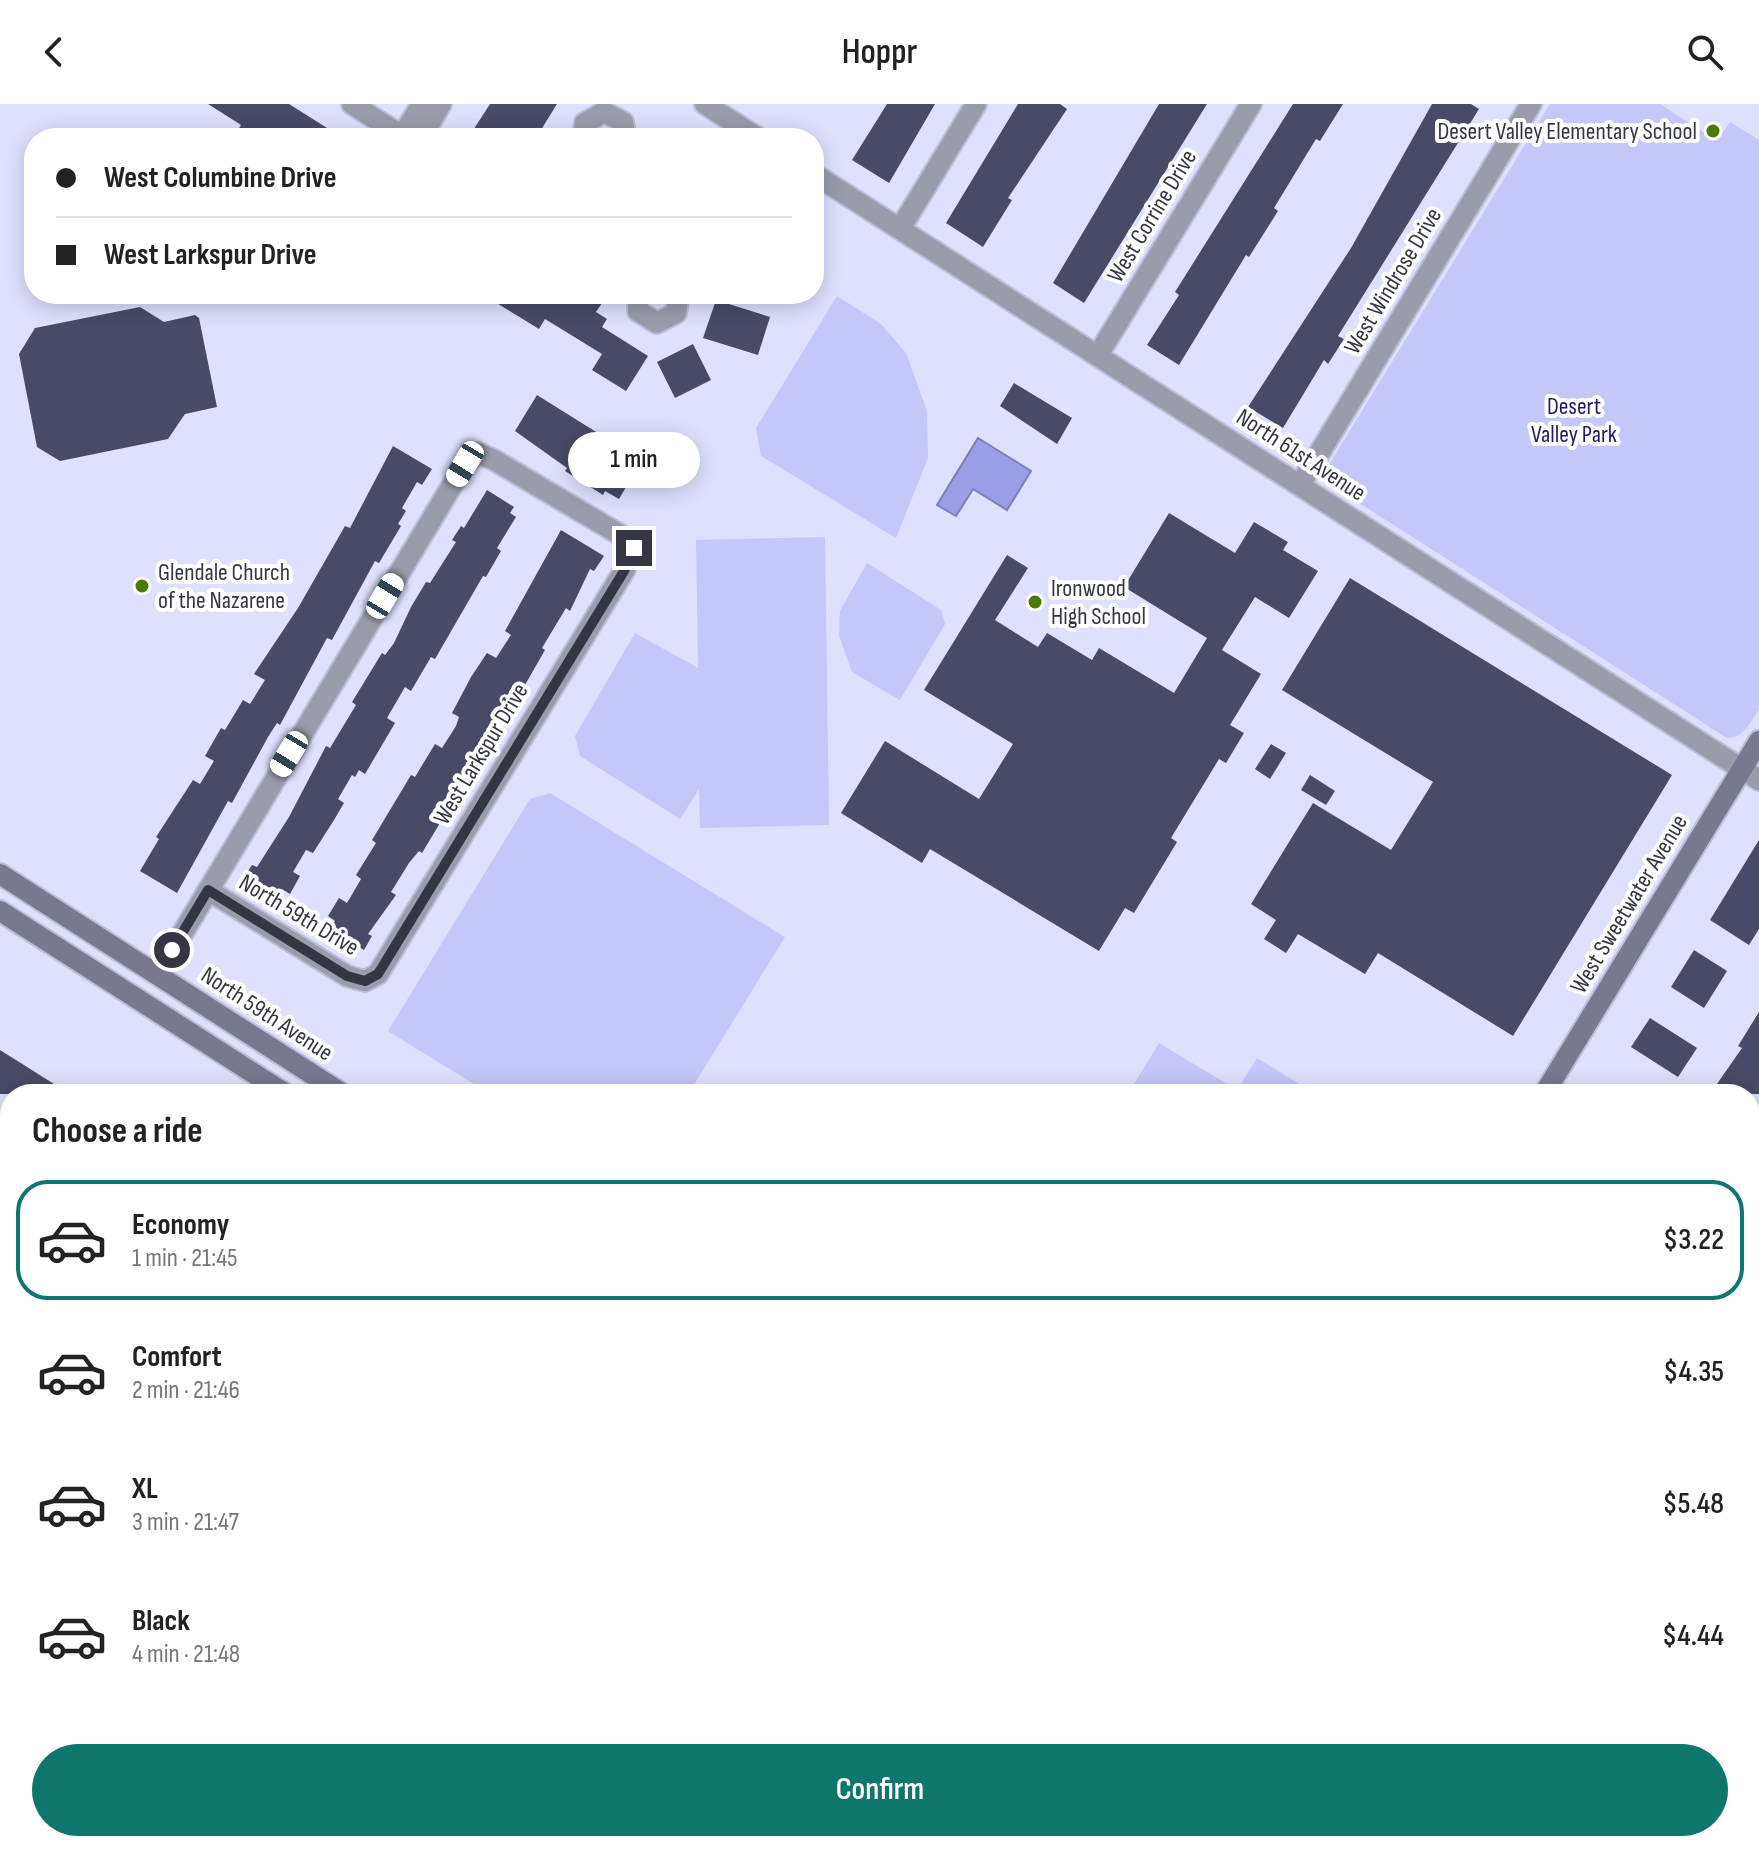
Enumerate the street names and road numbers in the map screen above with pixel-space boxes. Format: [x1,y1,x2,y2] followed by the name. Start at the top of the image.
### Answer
[1101,144,1203,288] street label: West Corrine Drive
[1338,203,1448,359] street label: West Windrose Drive
[1231,402,1371,508] street label: North 61st Avenue
[427,678,535,830] street label: West Larkspur Drive
[1564,809,1694,999] street label: West Sweetwater Avenue
[234,868,364,962] street label: North 59th Drive
[196,961,338,1067] street label: North 59th Avenue

